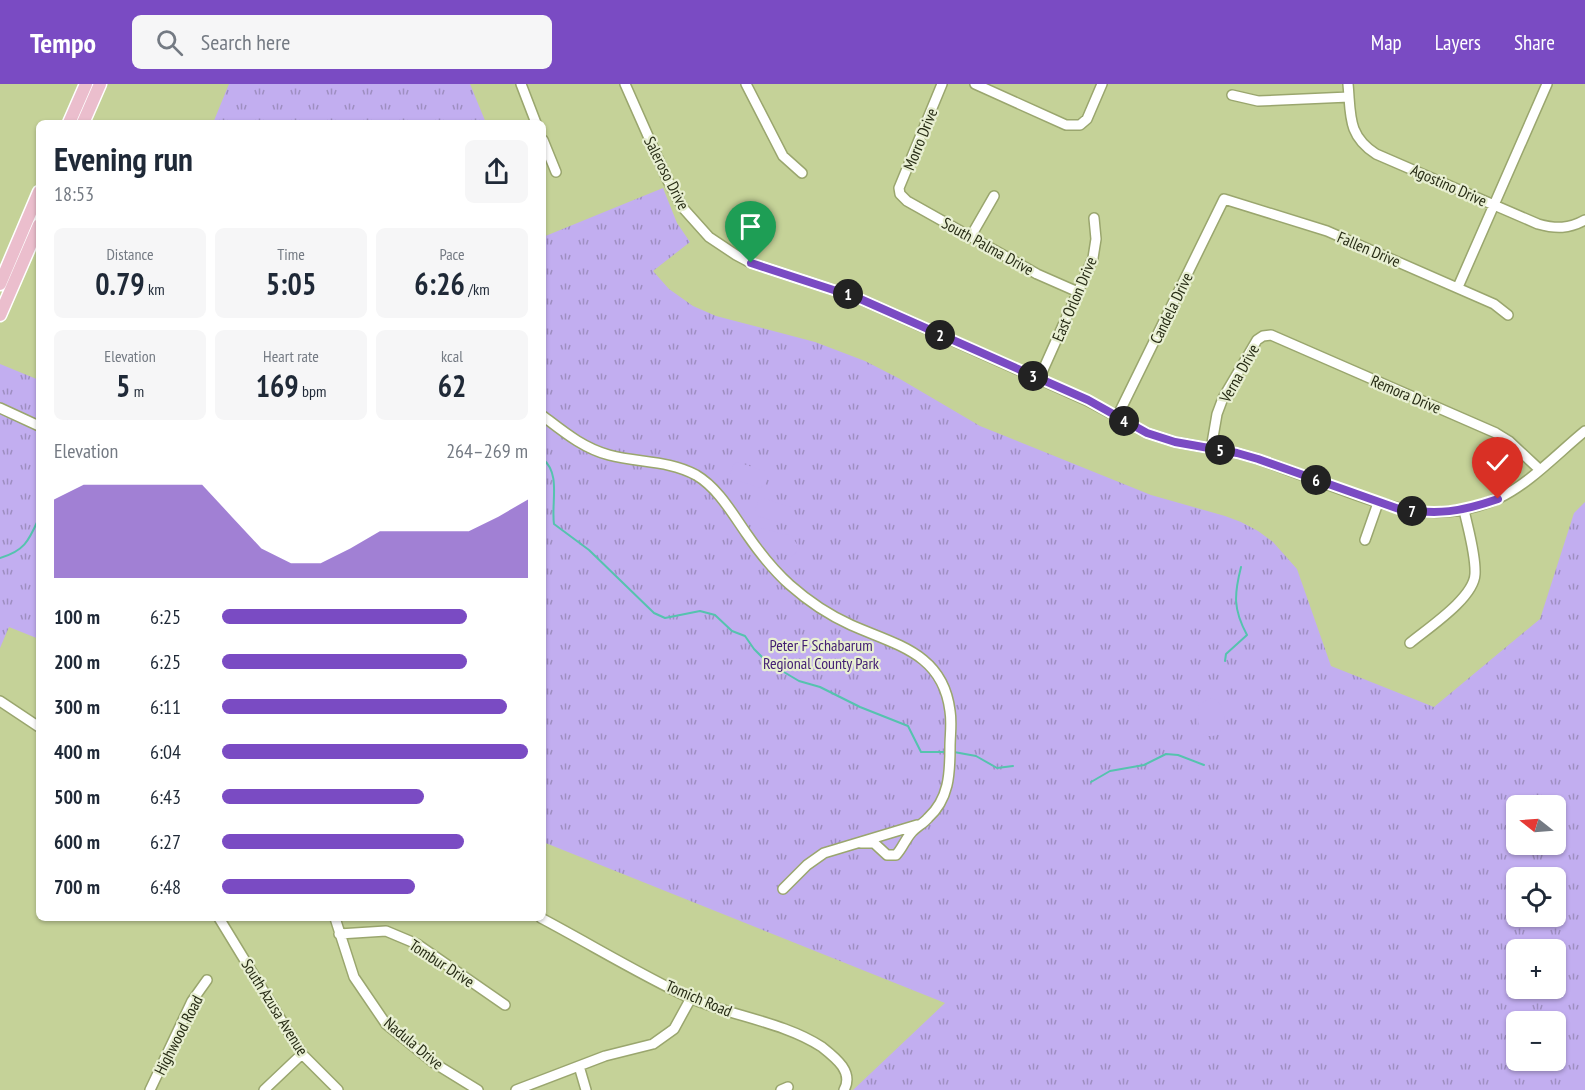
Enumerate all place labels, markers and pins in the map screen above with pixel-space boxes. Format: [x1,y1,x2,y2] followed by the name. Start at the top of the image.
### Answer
[725,201,776,263] pin
[833,279,863,309] pin: 1
[925,320,955,350] pin: 2
[1018,361,1048,391] pin: 3
[1109,406,1139,436] pin: 4
[1205,435,1235,465] pin: 5
[1472,437,1523,499] pin
[1301,465,1331,495] pin: 6
[1397,496,1427,526] pin: 7

